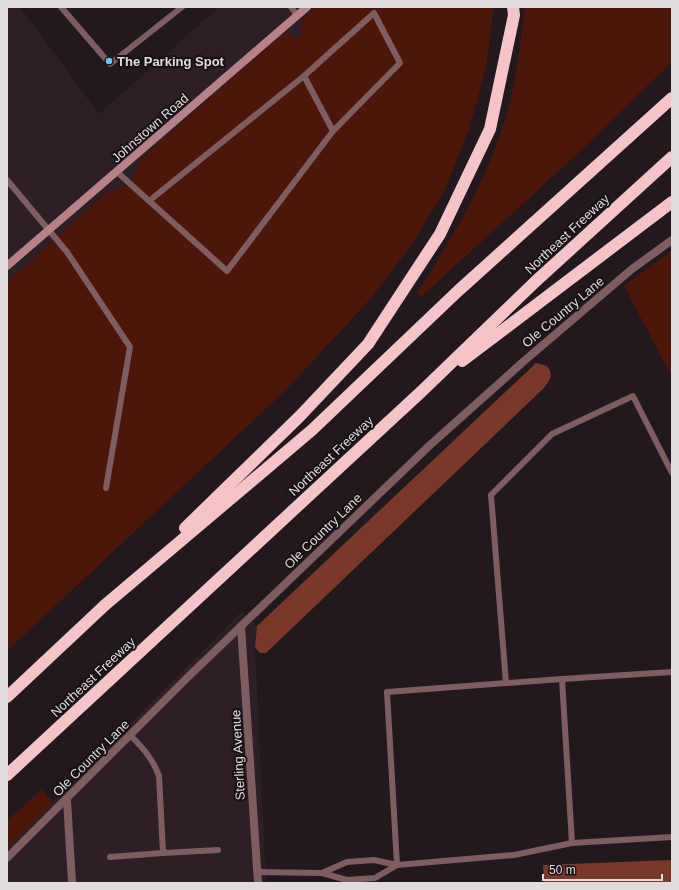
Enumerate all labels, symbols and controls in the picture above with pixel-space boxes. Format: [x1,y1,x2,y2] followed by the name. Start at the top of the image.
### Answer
[117,54,225,69] place label: The Parking Spot
[104,56,114,66] marker: The Parking Spot
[109,91,191,165] street label: Johnstown Road
[522,191,613,277] street label: Northeast Freeway
[519,274,607,350] street label: Ole Country Lane
[286,413,377,499] street label: Northeast Freeway
[281,490,365,572] street label: Ole Country Lane
[48,634,139,720] street label: Northeast Freeway
[228,709,248,801] street label: Sterling Avenue
[50,717,132,799] street label: Ole Country Lane
[543,856,662,882] scale bar
[549,863,576,877] text: 50 m

